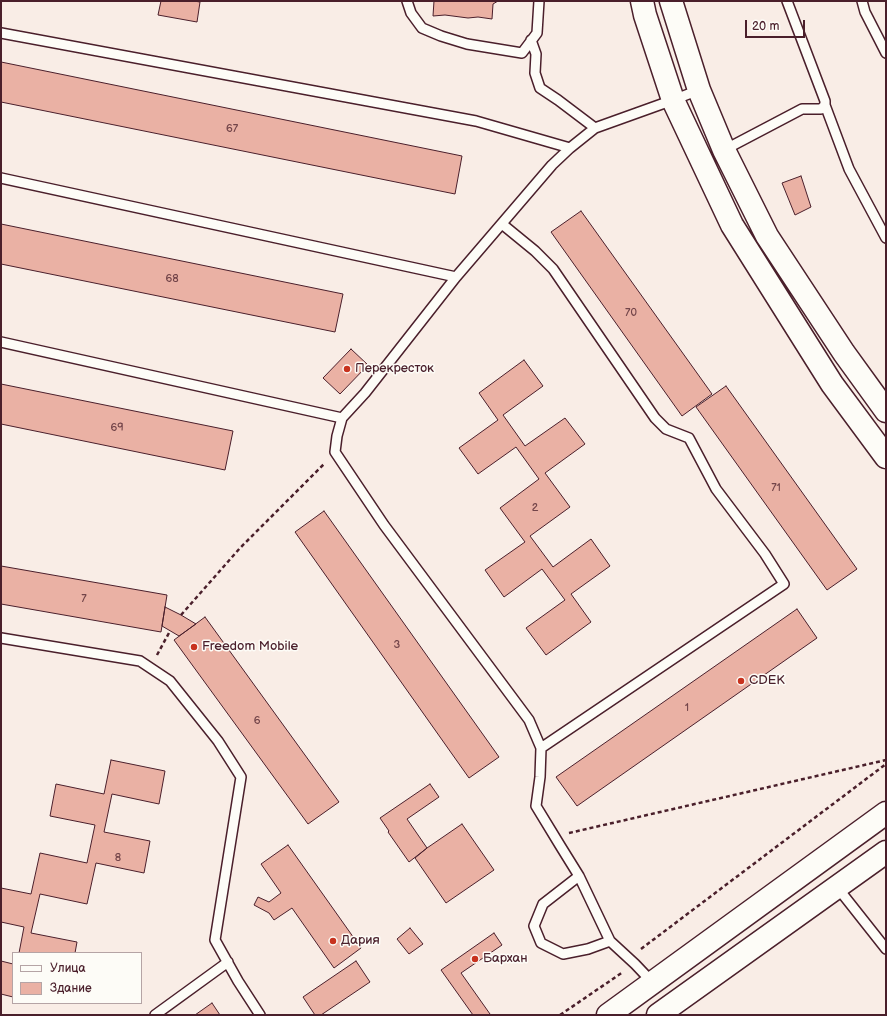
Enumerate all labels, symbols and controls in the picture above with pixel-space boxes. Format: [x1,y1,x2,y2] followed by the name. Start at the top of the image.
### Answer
[747,12,807,38] scale bar
[752,19,779,34] text: 20 m
[226,122,238,136] house number: 67
[165,272,179,286] house number: 68
[625,306,637,320] house number: 70
[355,361,434,377] place label: Перекресток
[342,364,352,374] marker: Перекресток
[110,421,124,435] house number: 69
[771,481,781,495] house number: 71
[532,501,538,515] house number: 2
[81,592,87,606] house number: 7
[394,638,400,652] house number: 3
[202,639,298,655] place label: Freedom Mobile
[189,642,199,652] marker: Freedom Mobile
[749,673,785,689] place label: CDEK
[736,676,746,686] marker: CDEK
[685,701,689,715] house number: 1
[254,714,260,728] house number: 6
[115,851,121,865] house number: 8
[341,933,380,949] place label: Дария
[328,936,338,946] marker: Дария
[483,951,528,967] place label: Бархан
[12,952,142,1004] legend
[470,954,480,964] marker: Бархан
[50,961,86,976] text: Улица
[50,981,92,996] text: Здание

